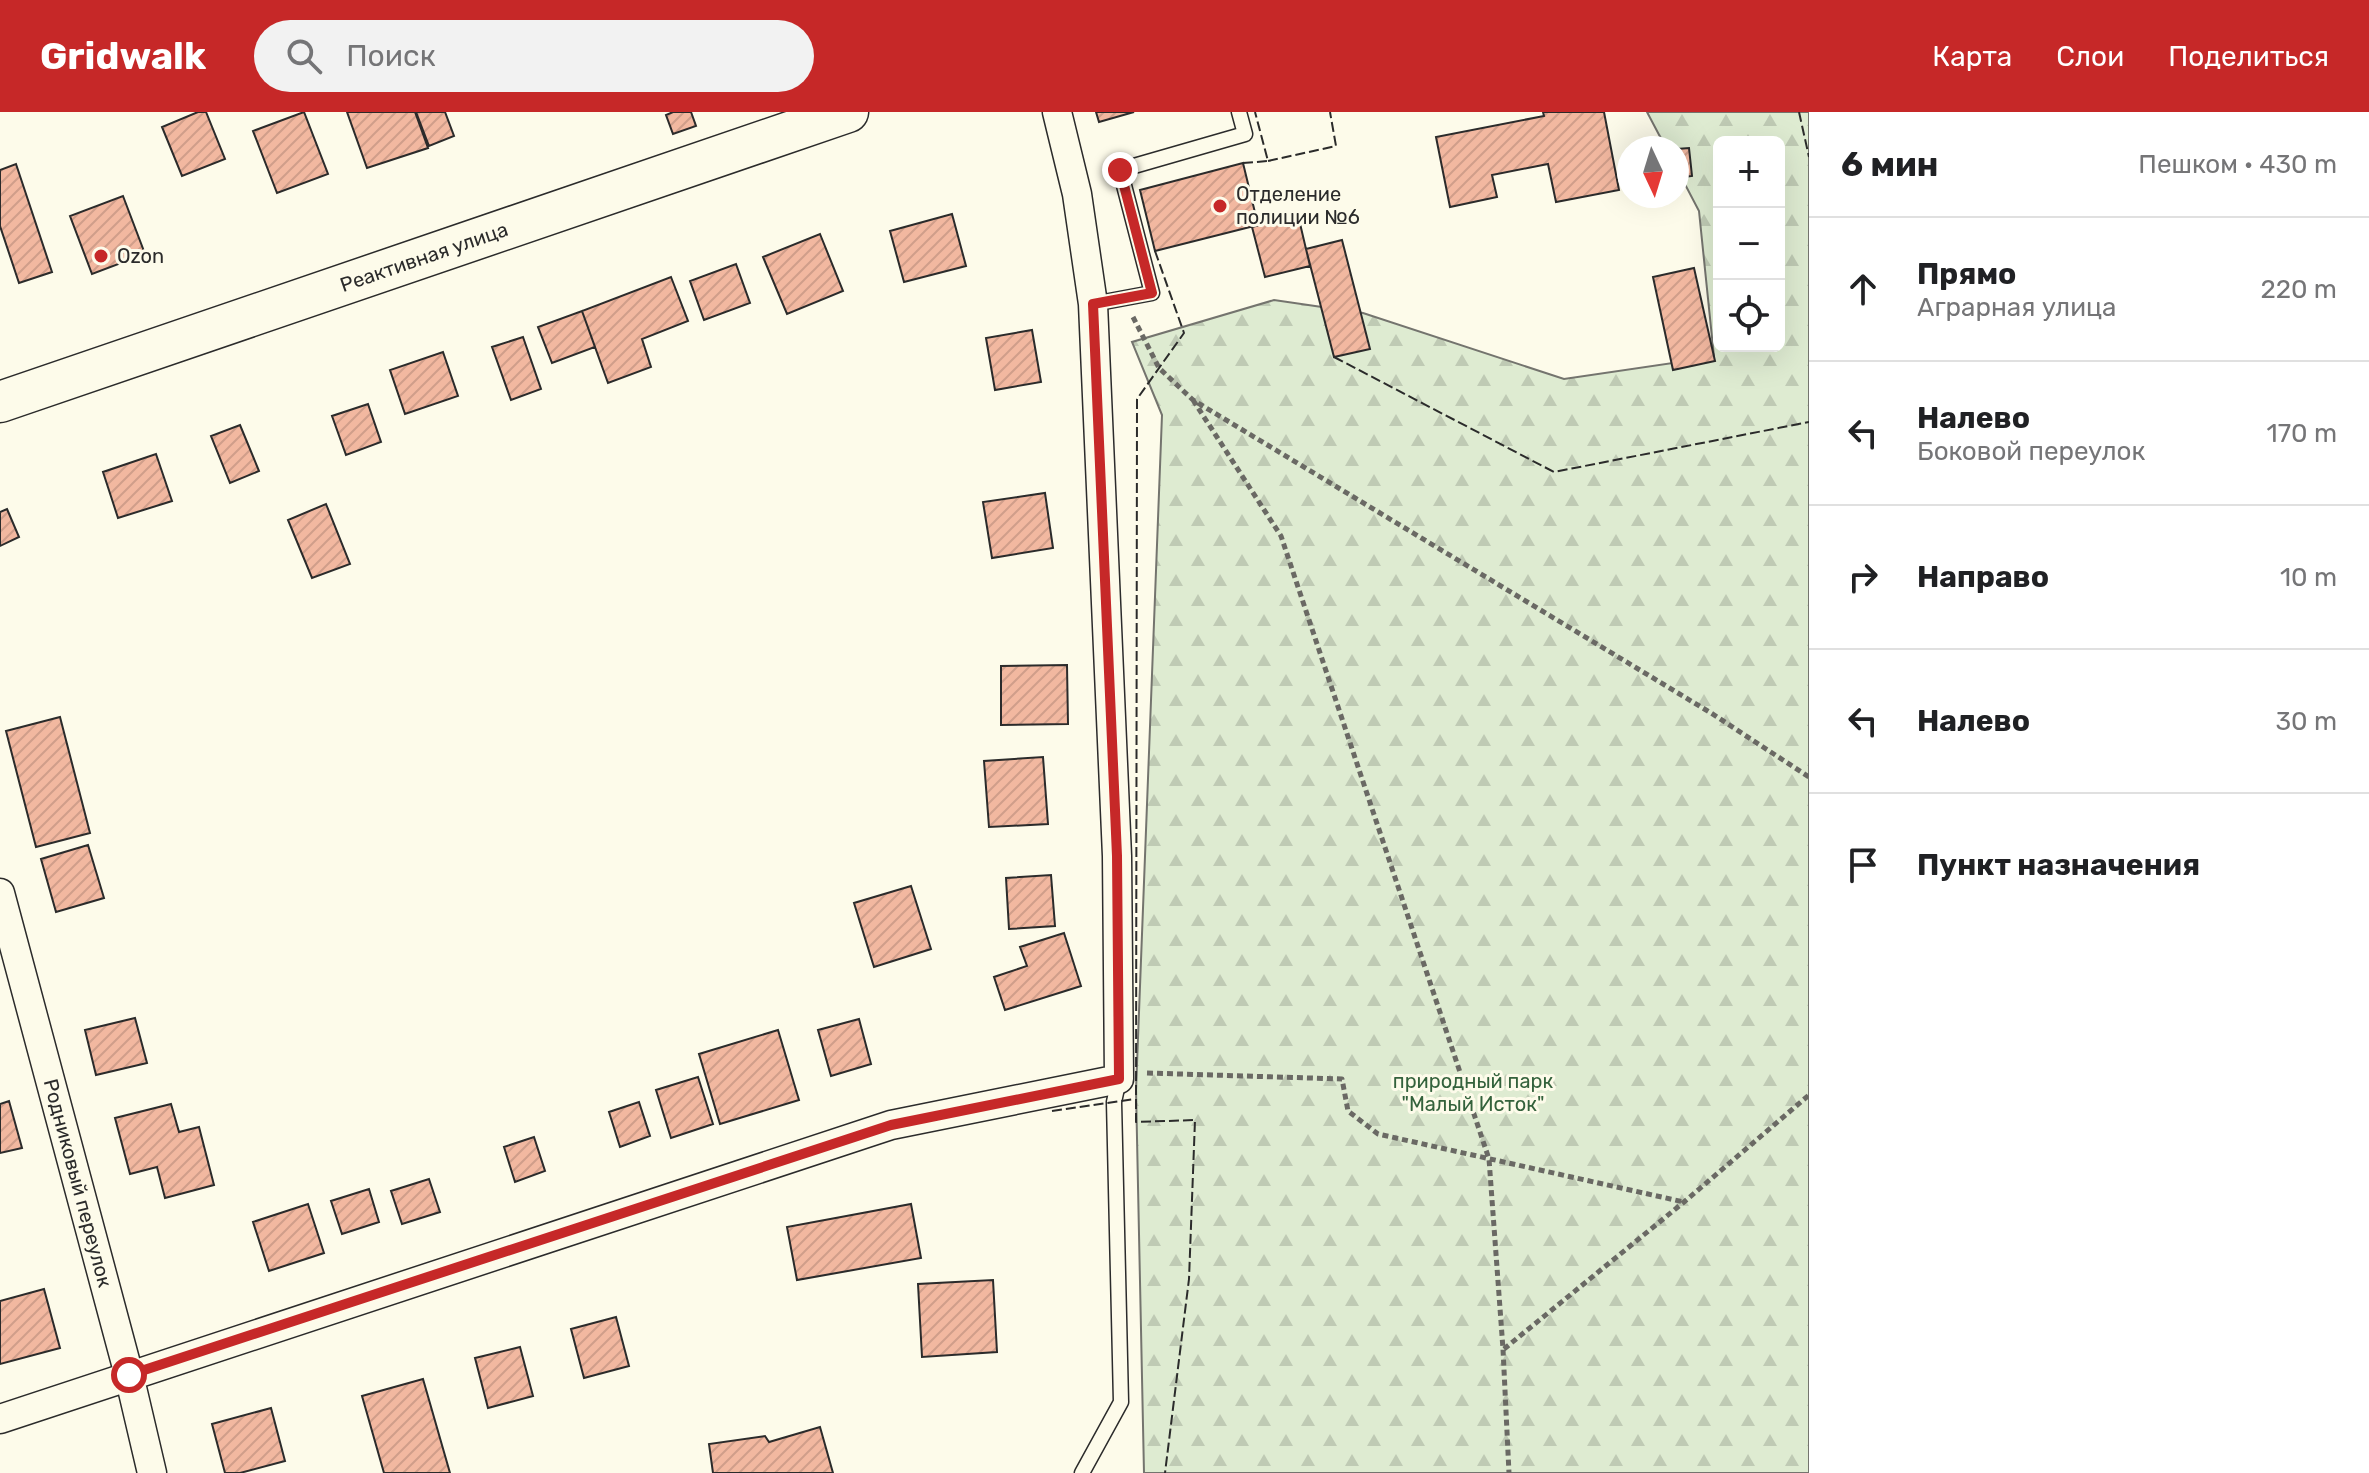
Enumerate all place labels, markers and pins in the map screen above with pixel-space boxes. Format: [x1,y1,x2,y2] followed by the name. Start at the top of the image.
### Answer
[1236,182,1360,229] place label: Отделение полиции №6
[1211,197,1229,215] marker: Отделение полиции №6
[117,244,164,268] place label: Ozon
[92,247,110,265] marker: Ozon

